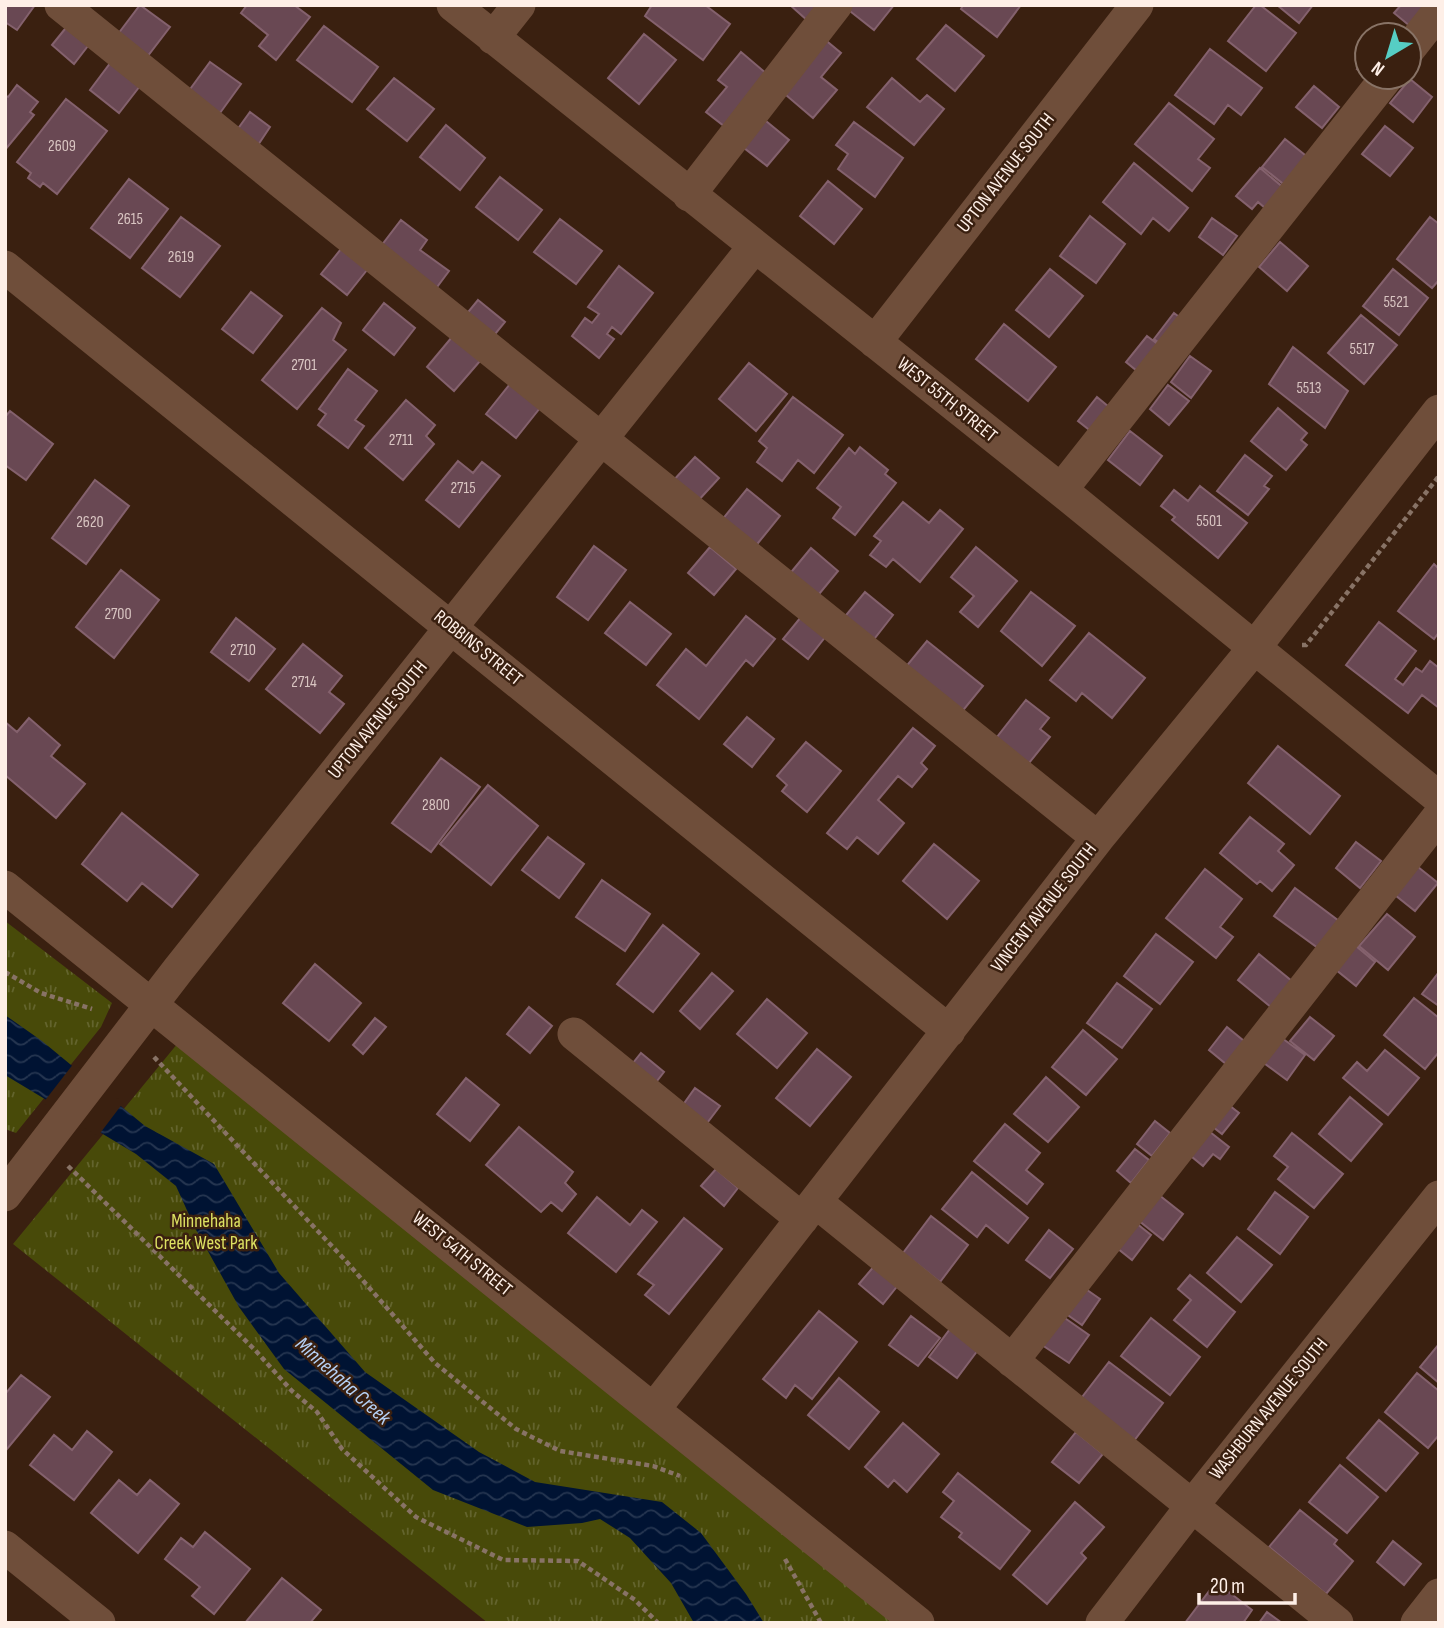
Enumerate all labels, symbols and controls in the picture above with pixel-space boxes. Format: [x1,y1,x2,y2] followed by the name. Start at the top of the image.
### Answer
[1353,21,1423,91] north arrow
[1367,56,1390,80] text: N
[952,109,1060,237] street label: UPTON AVENUE SOUTH
[48,137,76,156] house number: 2609
[117,210,143,229] house number: 2615
[168,248,194,267] house number: 2619
[1383,293,1409,312] house number: 5521
[1350,340,1375,359] house number: 5517
[892,353,1002,448] street label: WEST 55TH STREET
[291,356,317,375] house number: 2701
[1296,379,1322,398] house number: 5513
[389,431,414,450] house number: 2711
[450,479,476,498] house number: 2715
[1196,512,1222,531] house number: 5501
[76,513,104,532] house number: 2620
[104,605,132,624] house number: 2700
[429,605,527,691] street label: ROBBINS STREET
[230,641,256,660] house number: 2710
[323,656,433,784] street label: UPTON AVENUE SOUTH
[291,673,317,692] house number: 2714
[422,796,450,815] house number: 2800
[986,839,1102,977] street label: VINCENT AVENUE SOUTH
[407,1207,517,1301] street label: WEST 54TH STREET
[155,1210,258,1255] park label: Minnehaha Creek West Park
[290,1332,397,1431] water label: Minnehaha Creek
[1205,1334,1333,1484] street label: WASHBURN AVENUE SOUTH
[1199,1562,1295,1606] scale bar
[1210,1574,1245,1599] text: 20 m

